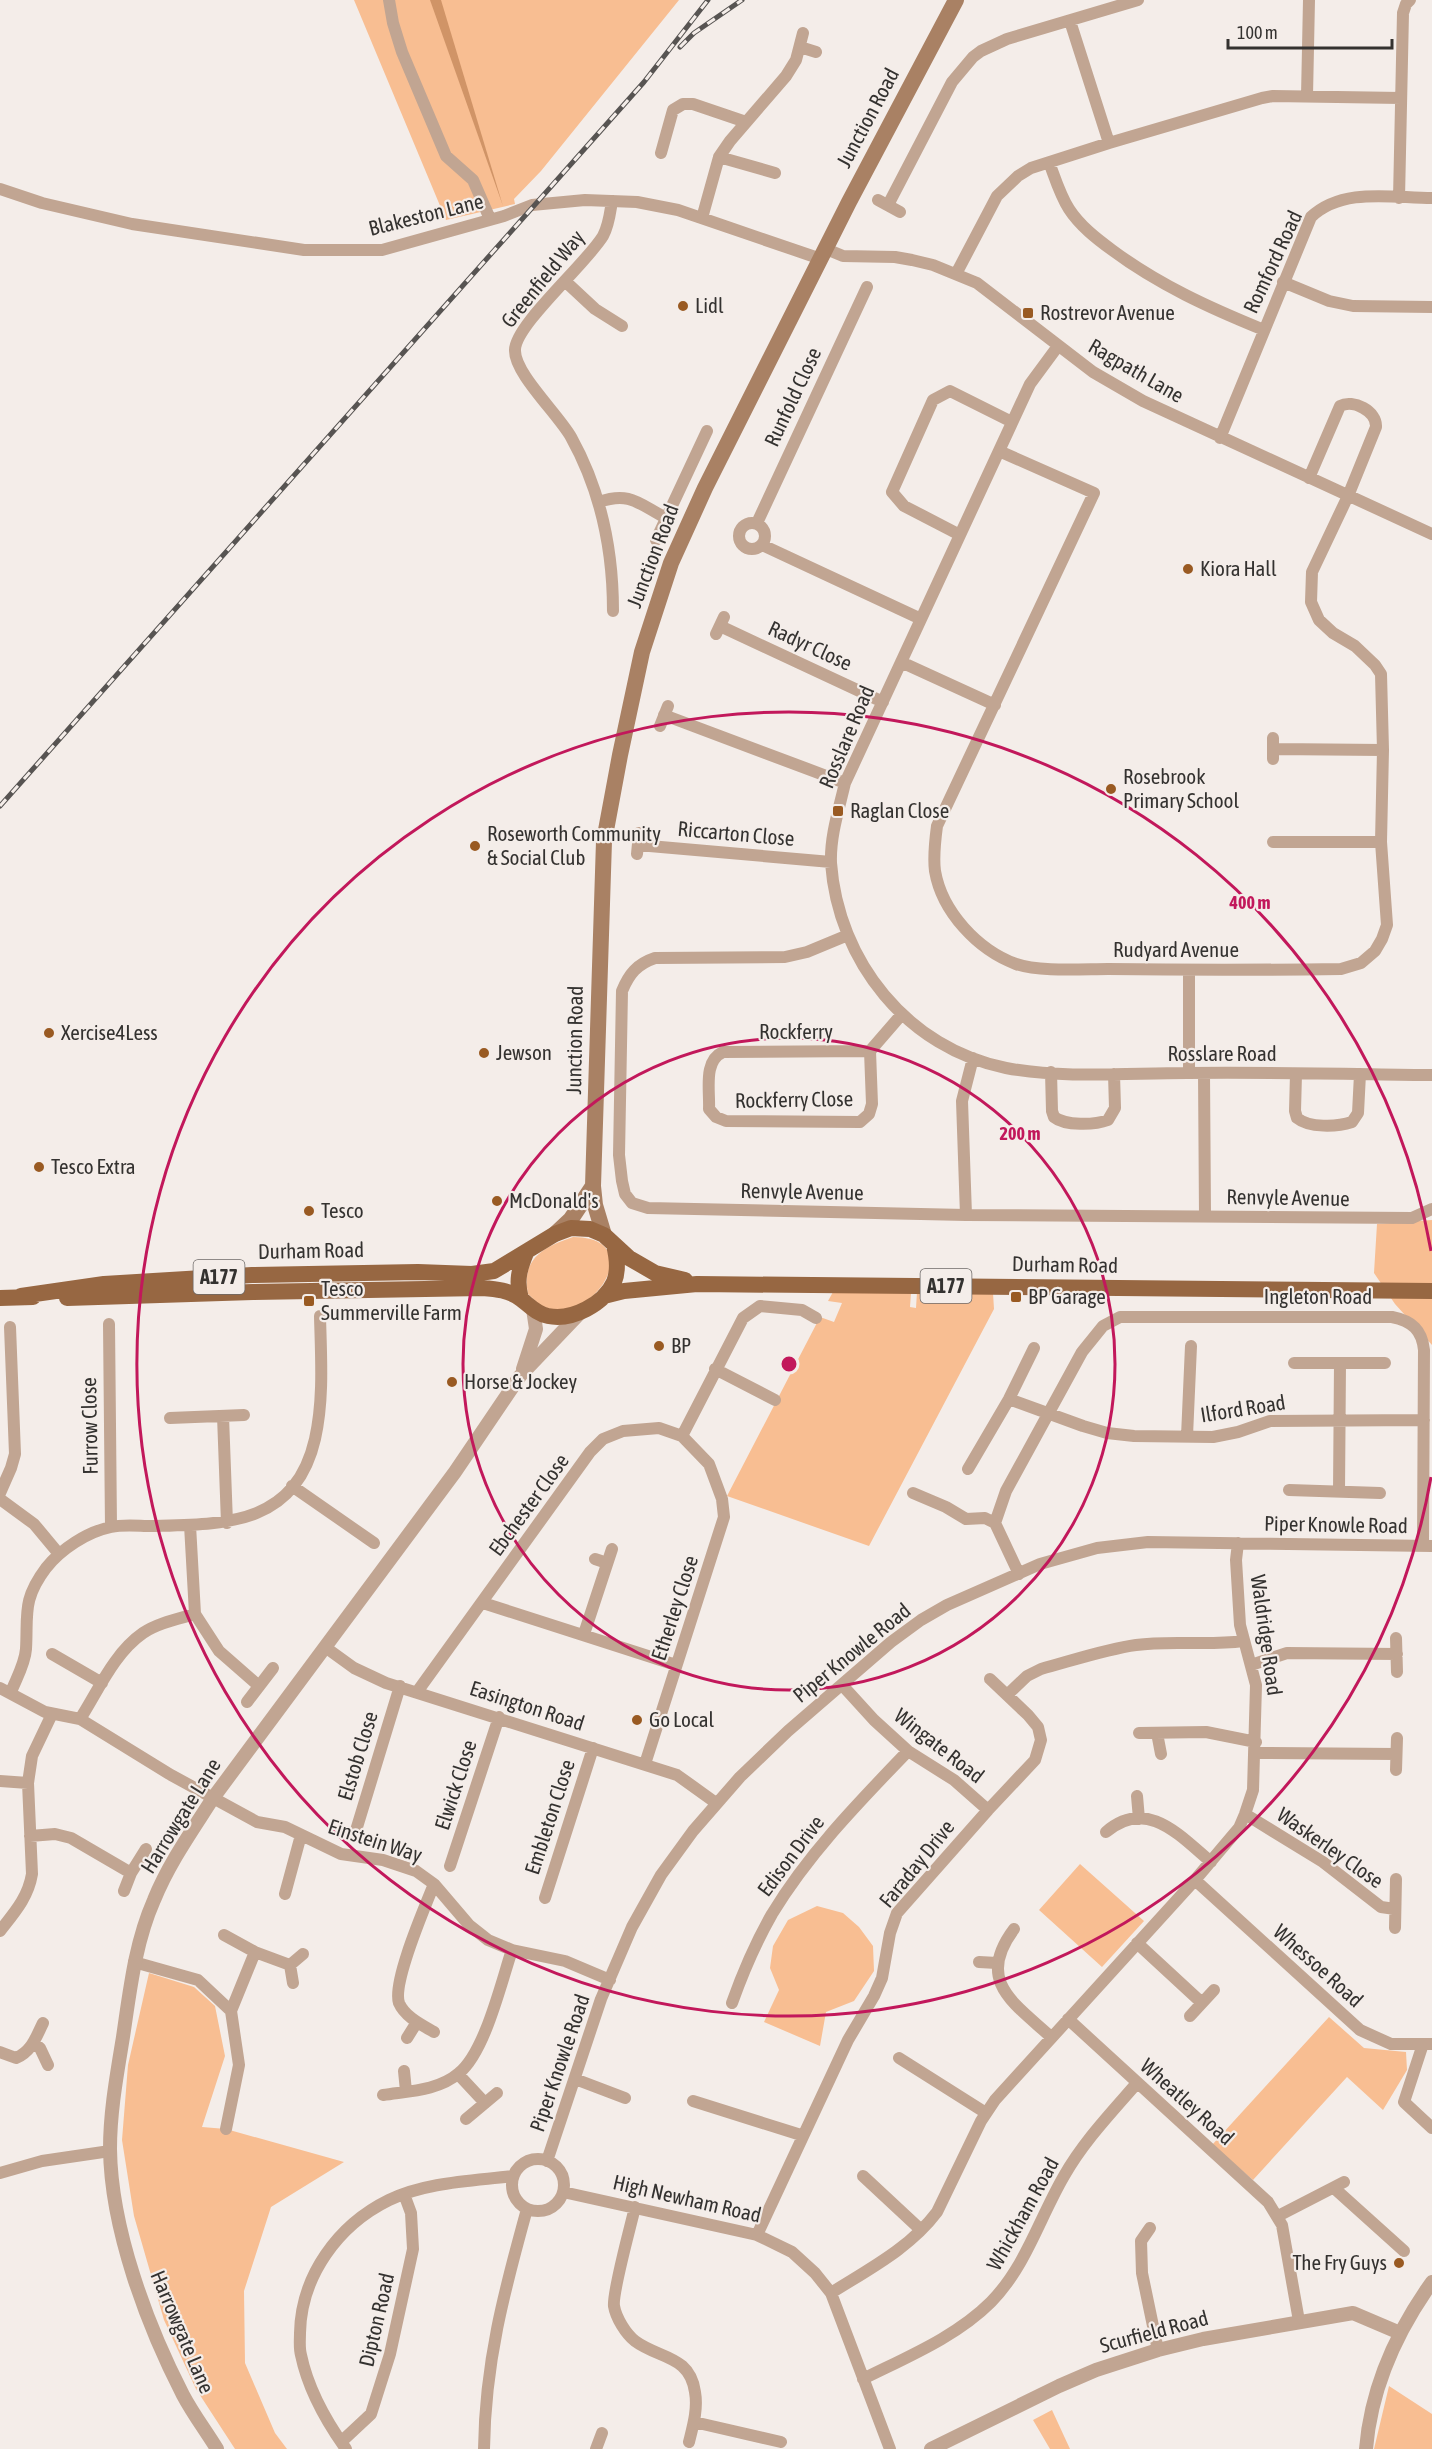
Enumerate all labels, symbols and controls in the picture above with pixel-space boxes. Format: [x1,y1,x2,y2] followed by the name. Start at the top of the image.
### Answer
[1228,12,1392,50] scale bar
[1237,22,1278,43] text: 100 m
[831,64,903,171] street label: Junction Road
[366,188,486,240] street label: Blakeston Lane
[1238,207,1306,317] street label: Romford Road
[496,225,589,332] street label: Greenfield Way
[695,293,724,317] place label: Lidl
[676,299,690,313] marker: Lidl
[1040,300,1175,324] place label: Rostrevor Avenue
[1021,306,1035,320] marker: Rostrevor Avenue
[1085,333,1188,407] street label: Ragpath Lane
[759,343,825,450] street label: Runfold Close
[621,501,683,611] street label: Junction Road
[1200,556,1277,580] place label: Kiora Hall
[1181,562,1195,576] marker: Kiora Hall
[765,615,856,675] street label: Radyr Close
[814,682,878,792] street label: Rosslare Road
[1123,764,1239,812] place label: Rosebrook Primary School
[1104,782,1118,796] marker: Rosebrook Primary School
[850,798,949,822] place label: Raglan Close
[831,804,845,818] marker: Raglan Close
[677,816,795,850] street label: Riccarton Close
[487,821,661,869] place label: Roseworth Community & Social Club
[468,839,482,853] marker: Roseworth Community & Social Club
[1229,892,1270,913] text: 400 m
[1113,937,1239,961] street label: Rudyard Avenue
[561,985,587,1095] street label: Junction Road
[759,1019,833,1043] street label: Rockferry
[61,1020,158,1044] place label: Xercise4Less
[42,1026,56,1040] marker: Xercise4Less
[496,1040,552,1064] place label: Jewson
[1167,1041,1277,1065] street label: Rosslare Road
[477,1046,491,1060] marker: Jewson
[735,1086,853,1112] street label: Rockferry Close
[1000,1123,1040,1144] text: 200 m
[51,1154,135,1178] place label: Tesco Extra
[32,1160,46,1174] marker: Tesco Extra
[740,1178,864,1204] street label: Renvyle Avenue
[1226,1184,1350,1210] street label: Renvyle Avenue
[509,1188,599,1212] place label: McDonald's
[490,1194,504,1208] marker: McDonald's
[321,1198,364,1222] place label: Tesco
[302,1204,316,1218] marker: Tesco
[258,1237,364,1263] street label: Durham Road
[1012,1251,1118,1277] street label: Durham Road
[194,1260,244,1294] road number: A177
[920,1269,972,1303] road number: A177
[321,1276,462,1324] place label: Tesco Summerville Farm
[1028,1284,1106,1308] place label: BP Garage
[1264,1284,1372,1308] street label: Ingleton Road
[1009,1290,1023,1304] marker: BP Garage
[302,1294,316,1308] marker: Tesco Summerville Farm
[671,1333,691,1357] place label: BP
[652,1339,666,1353] marker: BP
[779,1354,799,1374] centre of rings
[464,1369,577,1393] place label: Horse & Jockey
[445,1375,459,1389] marker: Horse & Jockey
[76,1377,102,1475] street label: Furrow Close
[1199,1389,1287,1427] street label: Ilford Road
[483,1449,573,1560] street label: Ebchester Close
[1264,1511,1408,1537] street label: Piper Knowle Road
[646,1552,702,1663] street label: Etherley Close
[1247,1573,1287,1697] street label: Waldridge Road
[788,1598,915,1707] street label: Piper Knowle Road
[467,1675,588,1735] street label: Easington Road
[890,1703,989,1788] street label: Wingate Road
[649,1707,714,1731] place label: Go Local
[332,1708,382,1803] street label: Elstob Close
[630,1713,644,1727] marker: Go Local
[429,1737,481,1833] street label: Elwick Close
[135,1754,225,1877] street label: Harrowgate Lane
[519,1756,579,1877] street label: Embleton Close
[1273,1802,1388,1893] street label: Waskerley Close
[752,1810,828,1900] street label: Edison Drive
[325,1814,426,1867] street label: Einstein Way
[874,1815,959,1912] street label: Faraday Drive
[1269,1919,1368,2012] street label: Whessoe Road
[524,1991,594,2135] street label: Piper Knowle Road
[1136,2053,1239,2149] street label: Wheatley Road
[981,2153,1063,2274] street label: Whickham Road
[611,2169,764,2227] street label: High Newham Road
[1293,2250,1387,2274] place label: The Fry Guys
[1392,2256,1406,2270] marker: The Fry Guys
[146,2267,220,2396] street label: Harrowgate Lane
[354,2271,398,2369] street label: Dipton Road
[1097,2305,1211,2357] street label: Scurfield Road

